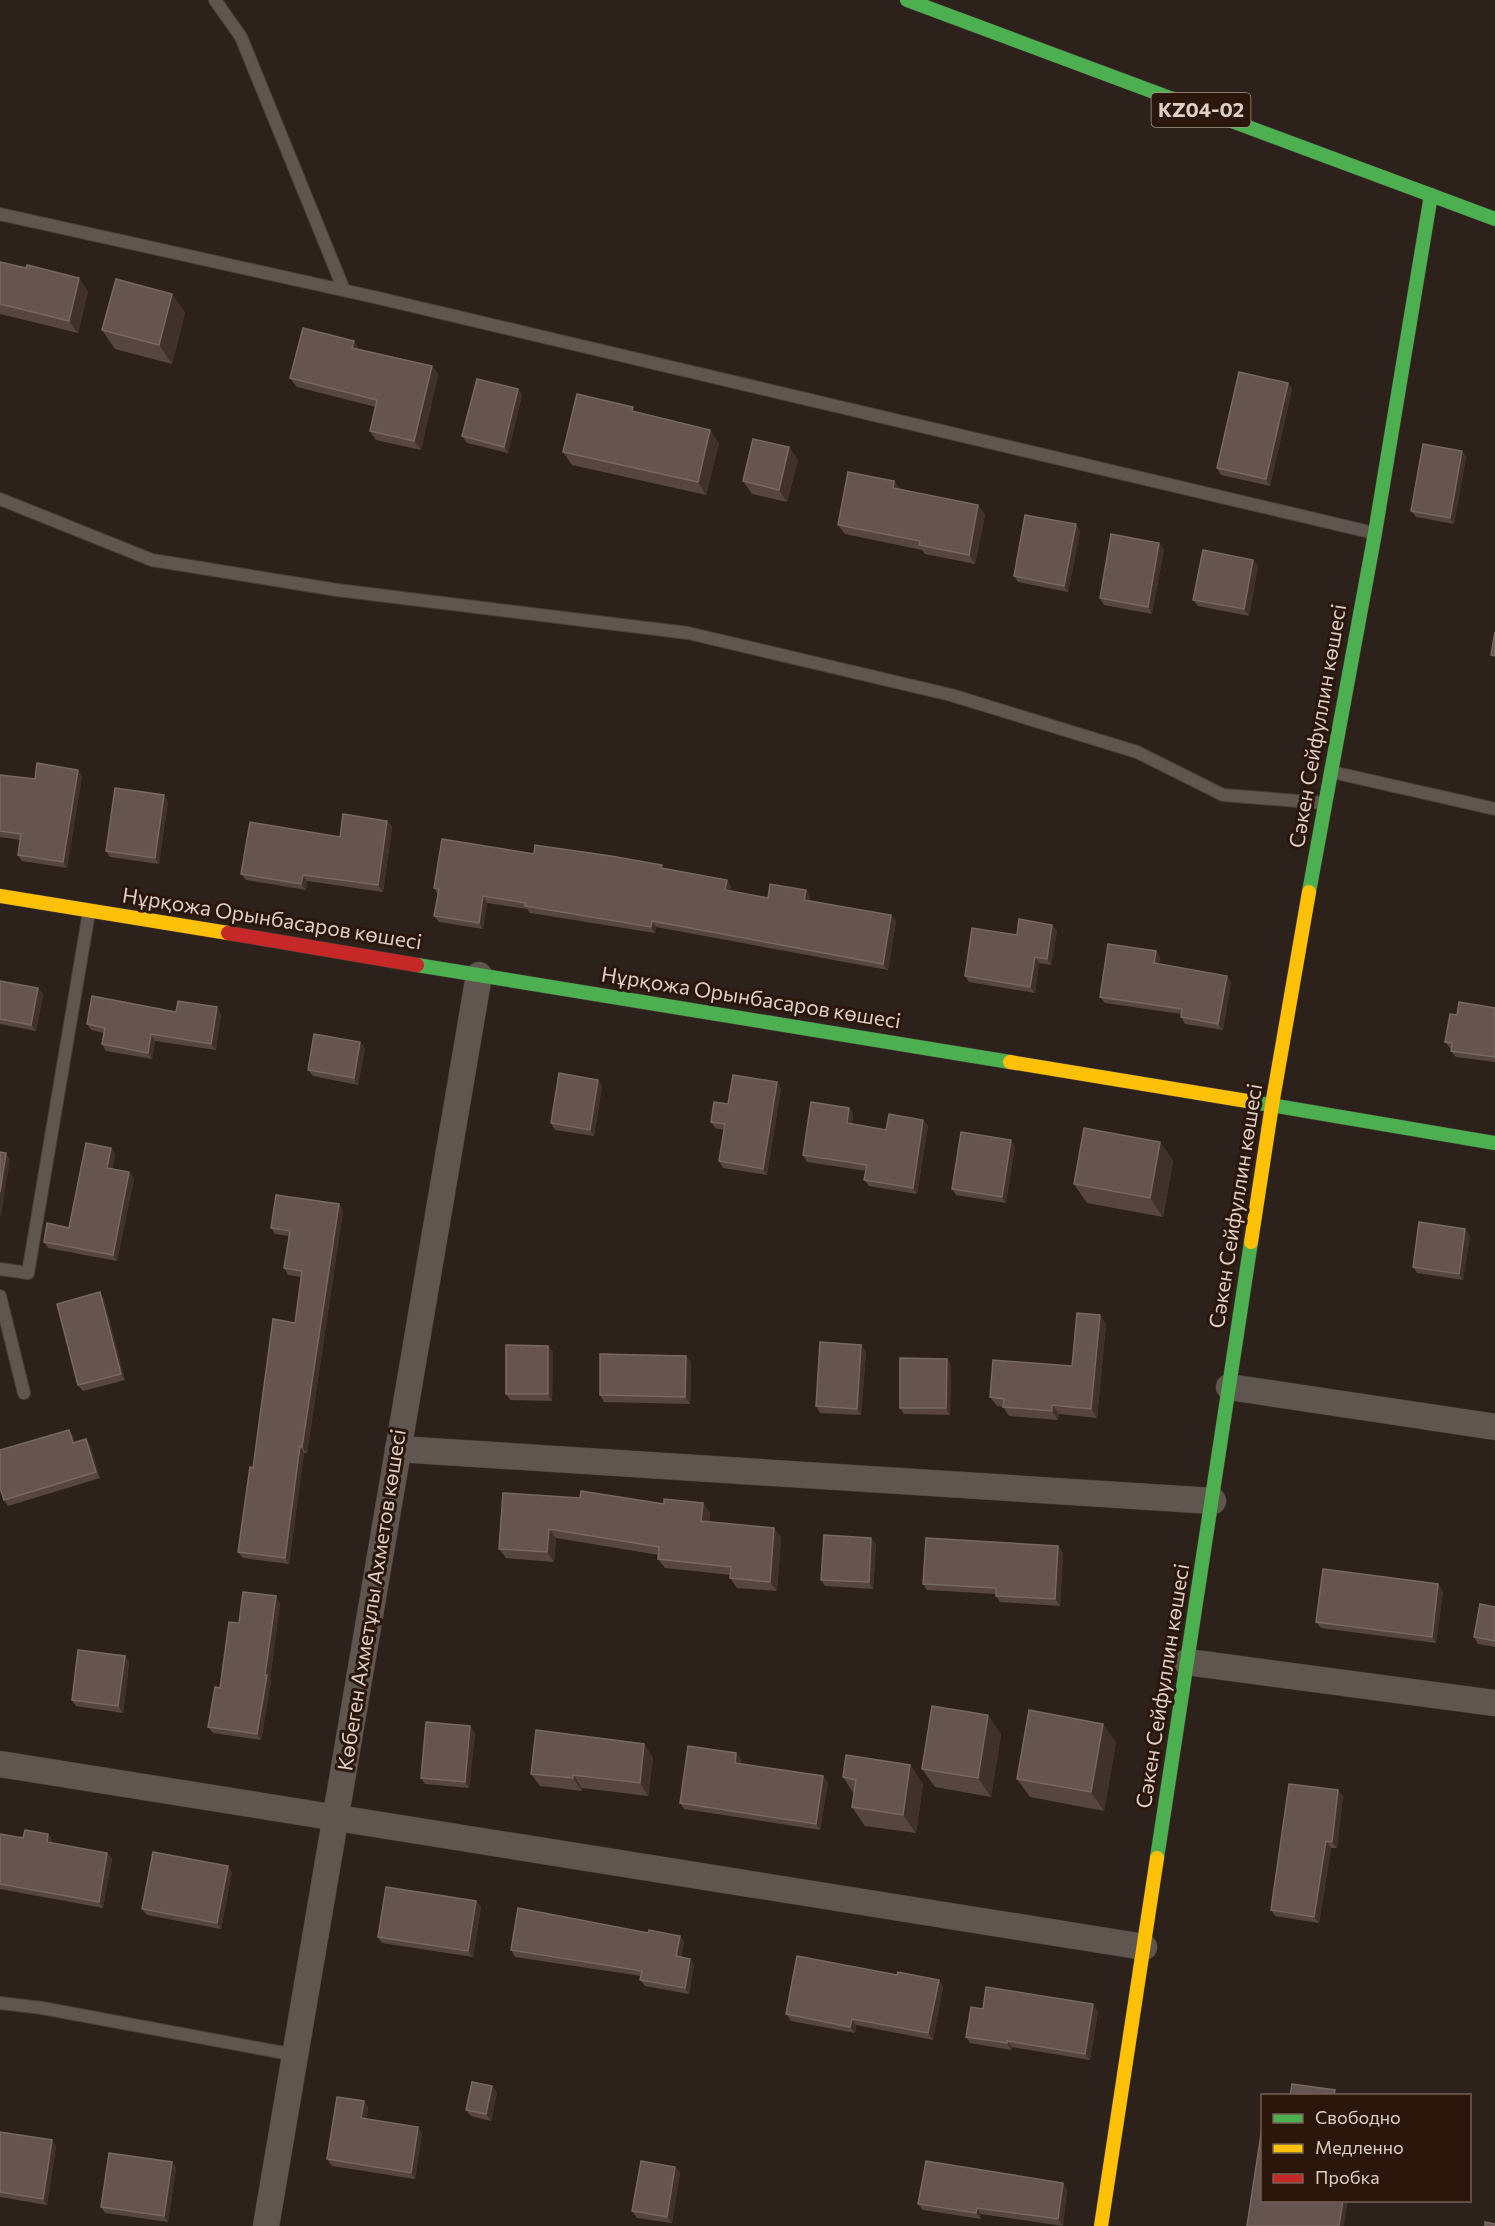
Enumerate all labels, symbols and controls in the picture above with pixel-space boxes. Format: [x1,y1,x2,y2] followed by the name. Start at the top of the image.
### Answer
[1152,93,1250,127] road number: KZ04-02
[1283,602,1350,850] street label: Сәкен Сейфуллин көшесі
[121,881,424,954] street label: Нұрқожа Орынбасаров көшесі
[600,960,903,1033] street label: Нұрқожа Орынбасаров көшесі
[1203,1082,1266,1330] street label: Сәкен Сейфуллин көшесі
[331,1427,410,1772] street label: Көбеген Ахметұлы Ахметов көшесі
[1130,1562,1193,1810] street label: Сәкен Сейфуллин көшесі
[1261,2094,1471,2202] legend
[1315,2106,1401,2128] text: Свободно
[1315,2136,1404,2158] text: Медленно
[1315,2166,1380,2188] text: Пробка

